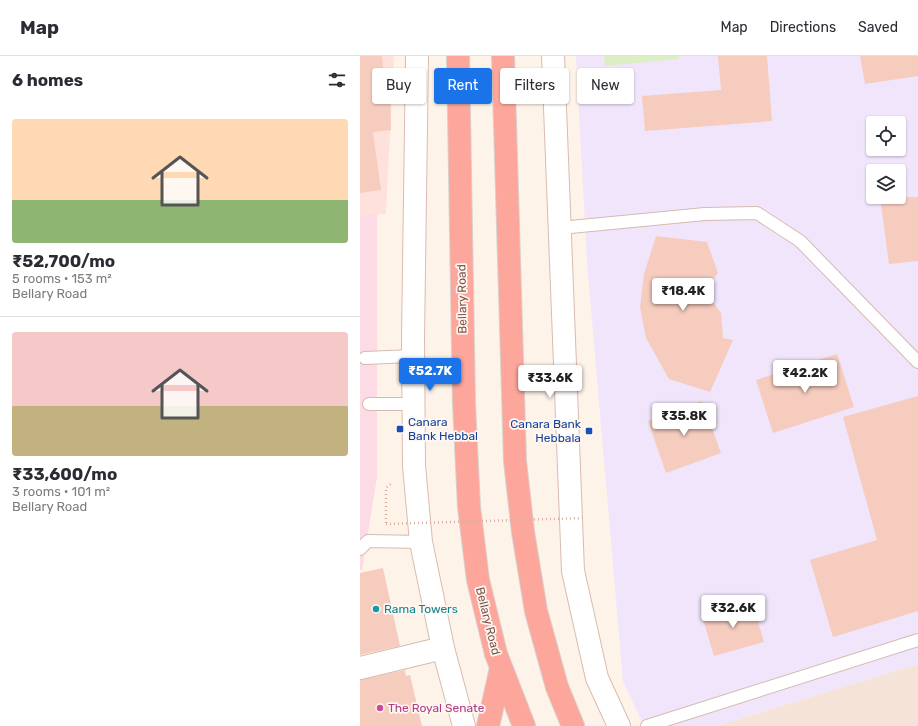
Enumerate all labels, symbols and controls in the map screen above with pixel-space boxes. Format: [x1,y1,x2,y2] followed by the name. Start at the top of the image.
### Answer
[20,16,59,39] text: Map
[721,19,748,36] text: Map
[770,19,836,36] text: Directions
[858,19,898,36] text: Saved
[372,68,426,104] chip: Buy
[434,68,492,104] chip: Rent
[500,68,569,104] chip: Filters
[577,68,634,104] chip: New
[326,69,348,91] icon: filters
[12,70,83,90] text: 6 homes
[866,116,906,204] map controls
[866,116,906,156] button: locate
[144,145,216,217] icon: home
[866,164,906,204] button: layers
[12,251,115,271] text: ₹52,700/mo
[454,264,470,334] street label: Bellary Road
[12,271,112,286] text: 5 rooms · 153 m²
[650,278,716,312] pin: ₹18.4K
[661,283,705,298] text: ₹18.4K
[12,286,87,301] text: Bellary Road
[144,358,216,430] icon: home
[397,358,463,392] pin: ₹52.7K
[772,360,838,394] pin: ₹42.2K
[408,363,452,378] text: ₹52.7K
[517,365,583,399] pin: ₹33.6K
[782,365,828,380] text: ₹42.2K
[527,370,573,385] text: ₹33.6K
[651,403,717,437] pin: ₹35.8K
[661,408,707,423] text: ₹35.8K
[408,415,478,443] place label: Canara Bank Hebbal
[510,417,582,445] place label: Canara Bank Hebbala
[395,424,405,434] marker: Canara Bank Hebbal
[584,426,594,436] marker: Canara Bank Hebbala
[12,464,117,484] text: ₹33,600/mo
[12,484,110,499] text: 3 rooms · 101 m²
[12,499,87,514] text: Bellary Road
[473,586,503,656] street label: Bellary Road
[700,595,766,629] pin: ₹32.6K
[710,600,756,615] text: ₹32.6K
[384,602,458,616] place label: Rama Towers
[371,604,381,614] marker: Rama Towers
[388,701,485,715] place label: The Royal Senate
[375,703,385,713] marker: The Royal Senate

